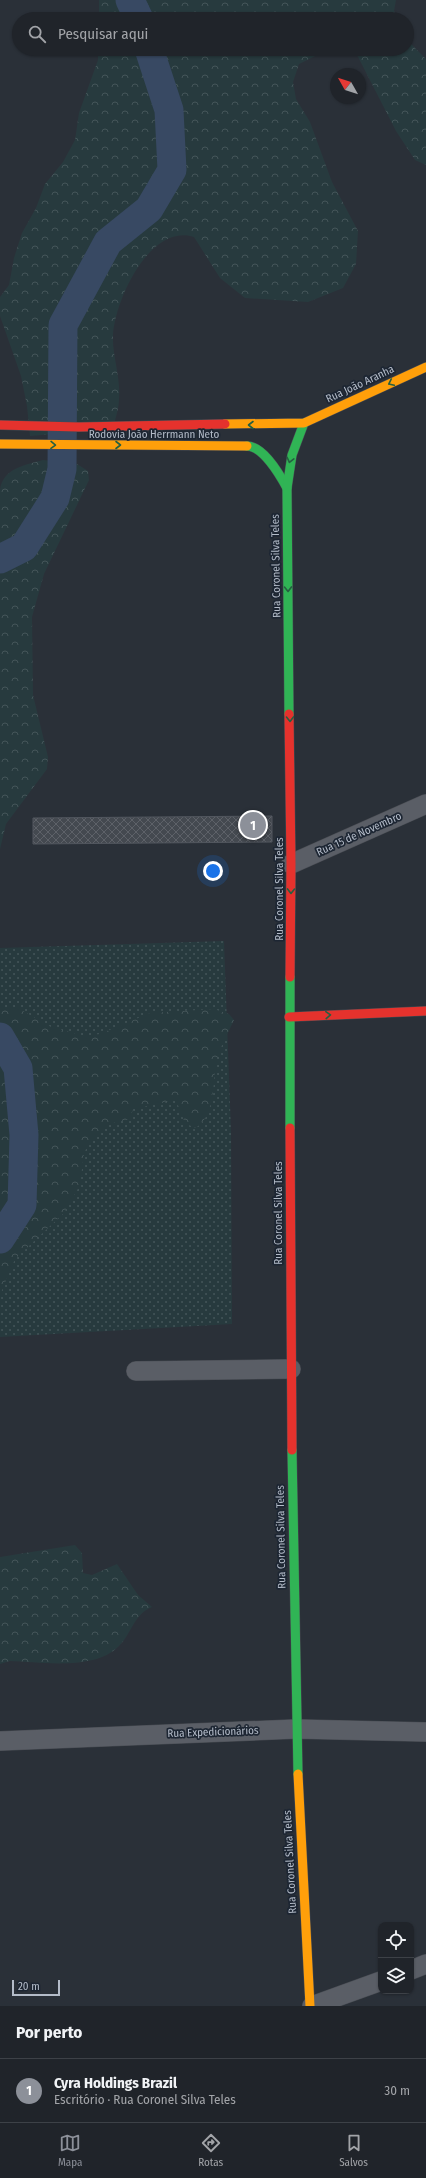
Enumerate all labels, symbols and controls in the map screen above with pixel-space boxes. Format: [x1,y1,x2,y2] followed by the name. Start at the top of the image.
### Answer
[12,12,414,56] search box
[26,23,48,45] icon: search
[58,25,148,43] text: Pesquisar aqui
[330,68,366,104] north arrow
[324,363,396,405] street label: Rua João Aranha
[387,378,395,386] one-way arrow
[248,421,254,429] one-way arrow
[89,428,219,441] street label: Rodovia João Herrmann Neto
[50,441,56,449] one-way arrow
[115,441,121,449] one-way arrow
[286,456,294,463] one-way arrow
[269,514,283,618] street label: Rua Coronel Silva Teles
[284,586,292,592] one-way arrow
[286,716,294,722] one-way arrow
[314,809,404,859] street label: Rua 15 de Novembro
[240,810,266,840] pin: 1
[273,837,286,941] street label: Rua Coronel Silva Teles
[203,861,223,881] your location
[287,888,295,894] one-way arrow
[325,1011,331,1020] one-way arrow
[272,1161,285,1265] street label: Rua Coronel Silva Teles
[274,1485,288,1589] street label: Rua Coronel Silva Teles
[167,1724,259,1740] street label: Rua Expedicionários
[281,1810,299,1914] street label: Rua Coronel Silva Teles
[378,1922,414,1994] map controls
[378,1922,414,1958] button: locate
[378,1958,414,1994] button: layers
[12,1978,60,1997] scale bar
[18,1980,40,1993] text: 20 m
[16,2022,82,2043] text: Por perto
[54,2074,177,2092] text: Cyra Holdings Brazil
[26,2083,32,2098] text: 1
[384,2083,410,2098] text: 30 m
[54,2092,236,2107] text: Escritório · Rua Coronel Silva Teles
[58,2132,82,2169] tab: Mapa
[198,2132,223,2169] tab: Rotas
[339,2132,368,2169] tab: Salvos

